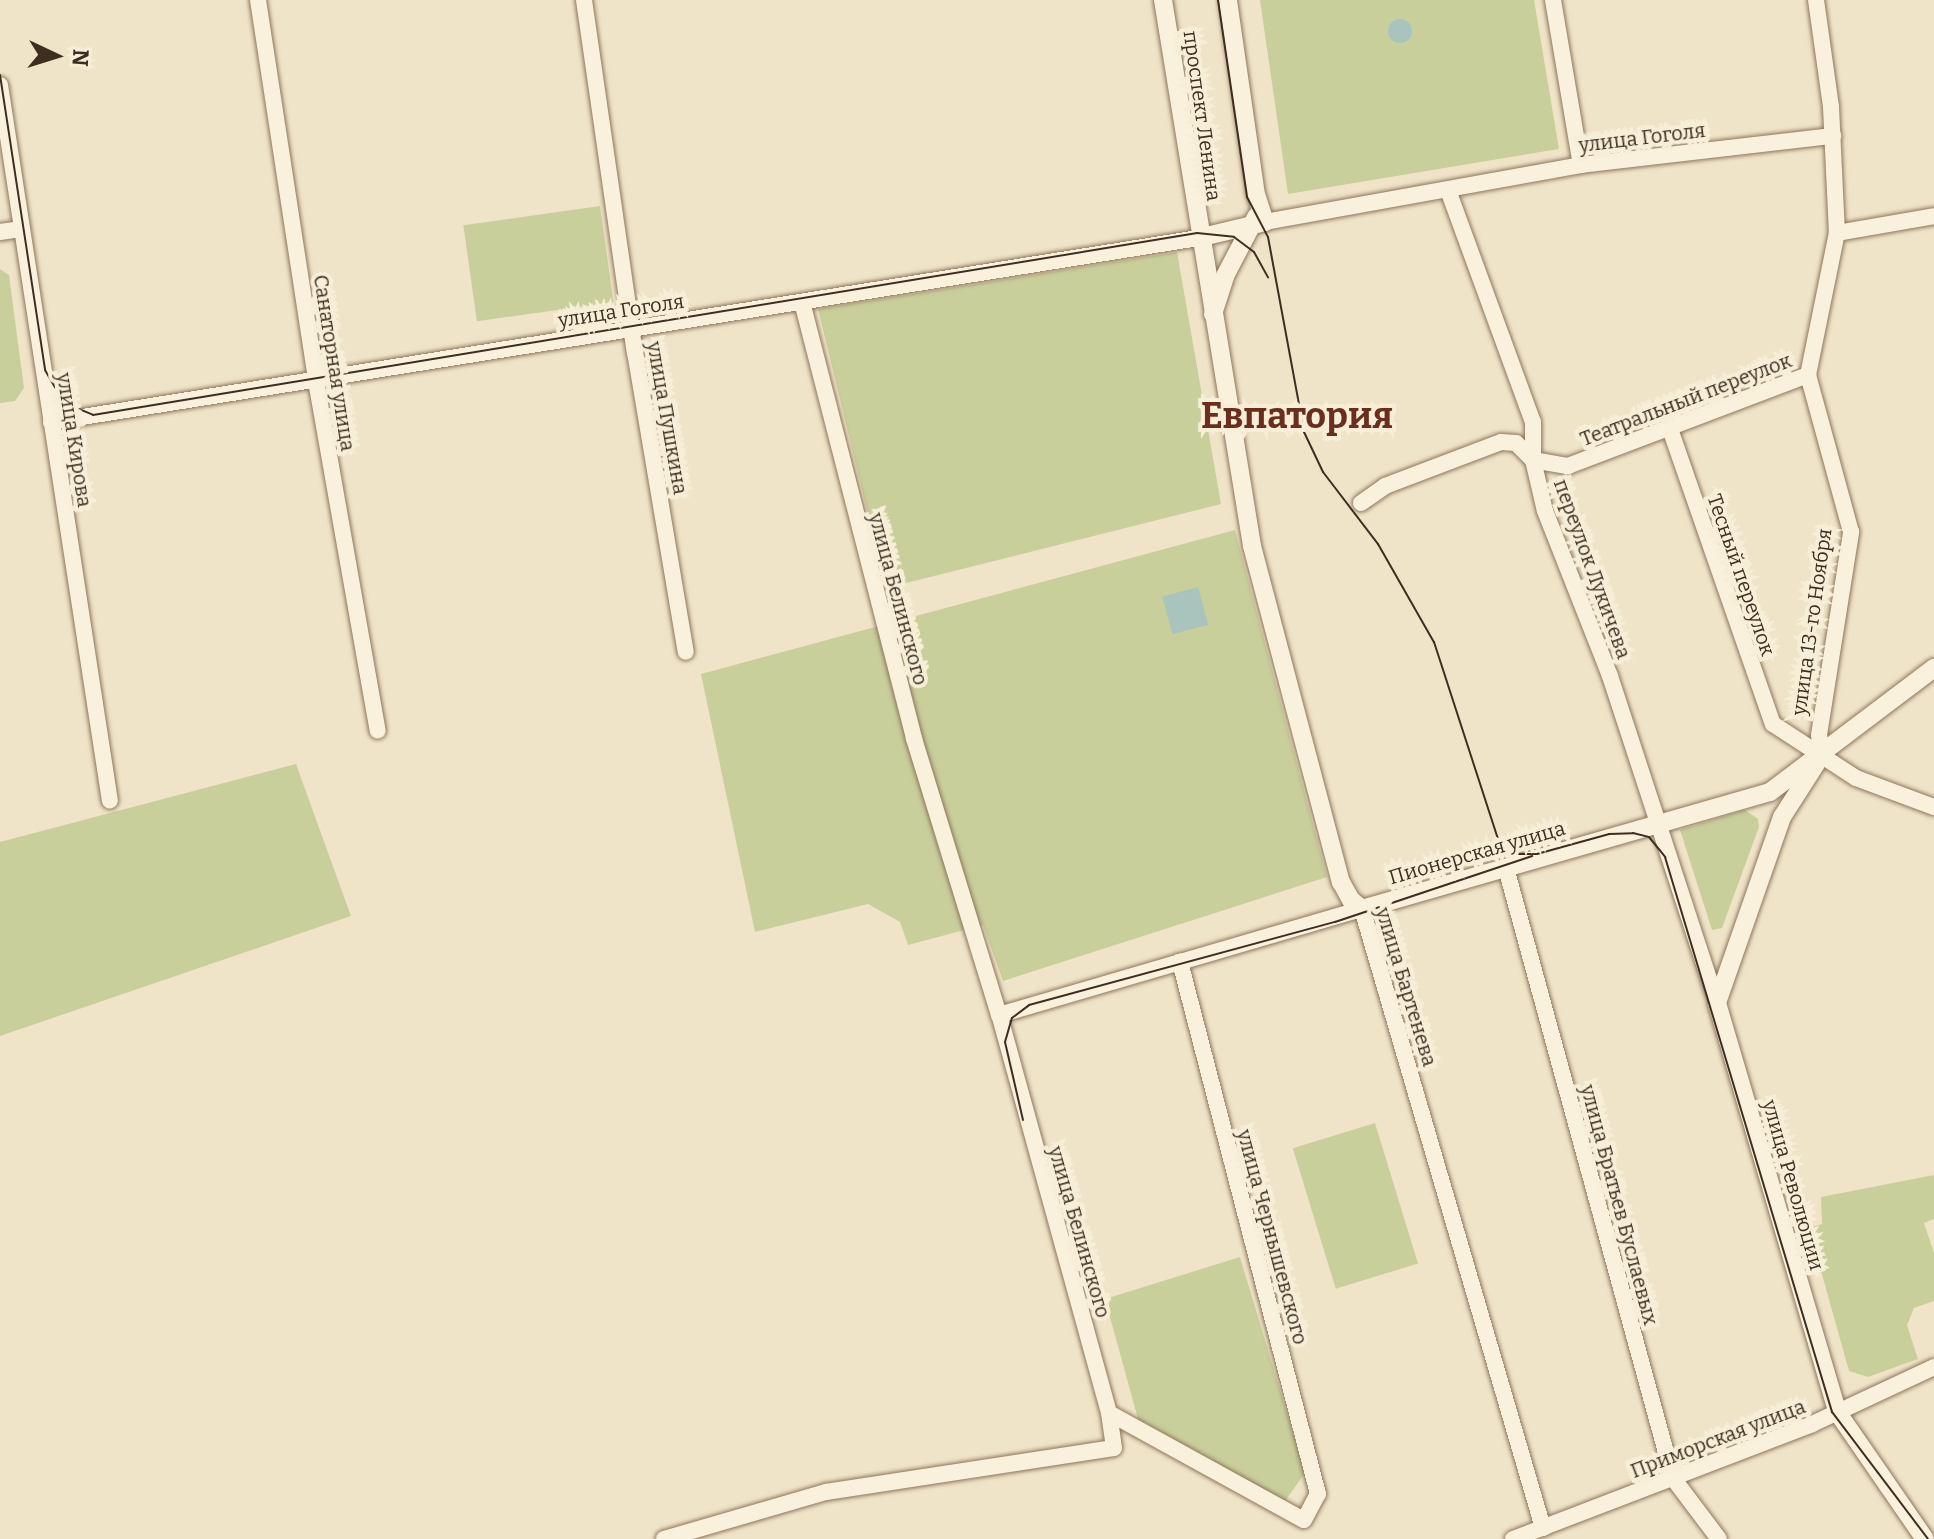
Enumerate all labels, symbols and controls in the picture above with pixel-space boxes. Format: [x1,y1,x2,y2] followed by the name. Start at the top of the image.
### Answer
[16,16,96,96] north arrow
[1178,29,1226,203] street label: проспект Ленина
[66,48,95,67] text: N
[1577,118,1707,158] street label: улица Гоголя
[308,273,360,453] street label: Санаторная улица
[556,289,686,333] street label: улица Гоголя
[642,340,692,496] street label: улица Пушкина
[1577,349,1795,451] street label: Театральный переулок
[52,371,96,509] street label: улица Кирова
[1201,395,1393,439] district label: Евпатория
[1548,476,1636,662] street label: переулок Лукичева
[1702,491,1780,659] street label: Тесный переулок
[863,510,933,688] street label: улица Белинского
[1787,527,1837,717] street label: улица 13-го Ноября
[1386,816,1568,890] street label: Пионерская улица
[1370,905,1442,1069] street label: улица Бартенева
[1575,1082,1663,1328] street label: улица Братьев Буслаевых
[1757,1097,1829,1273] street label: улица Революции
[1232,1127,1312,1347] street label: улица Чернышевского
[1043,1144,1115,1320] street label: улица Белинского
[1627,1395,1809,1483] street label: Приморская улица

